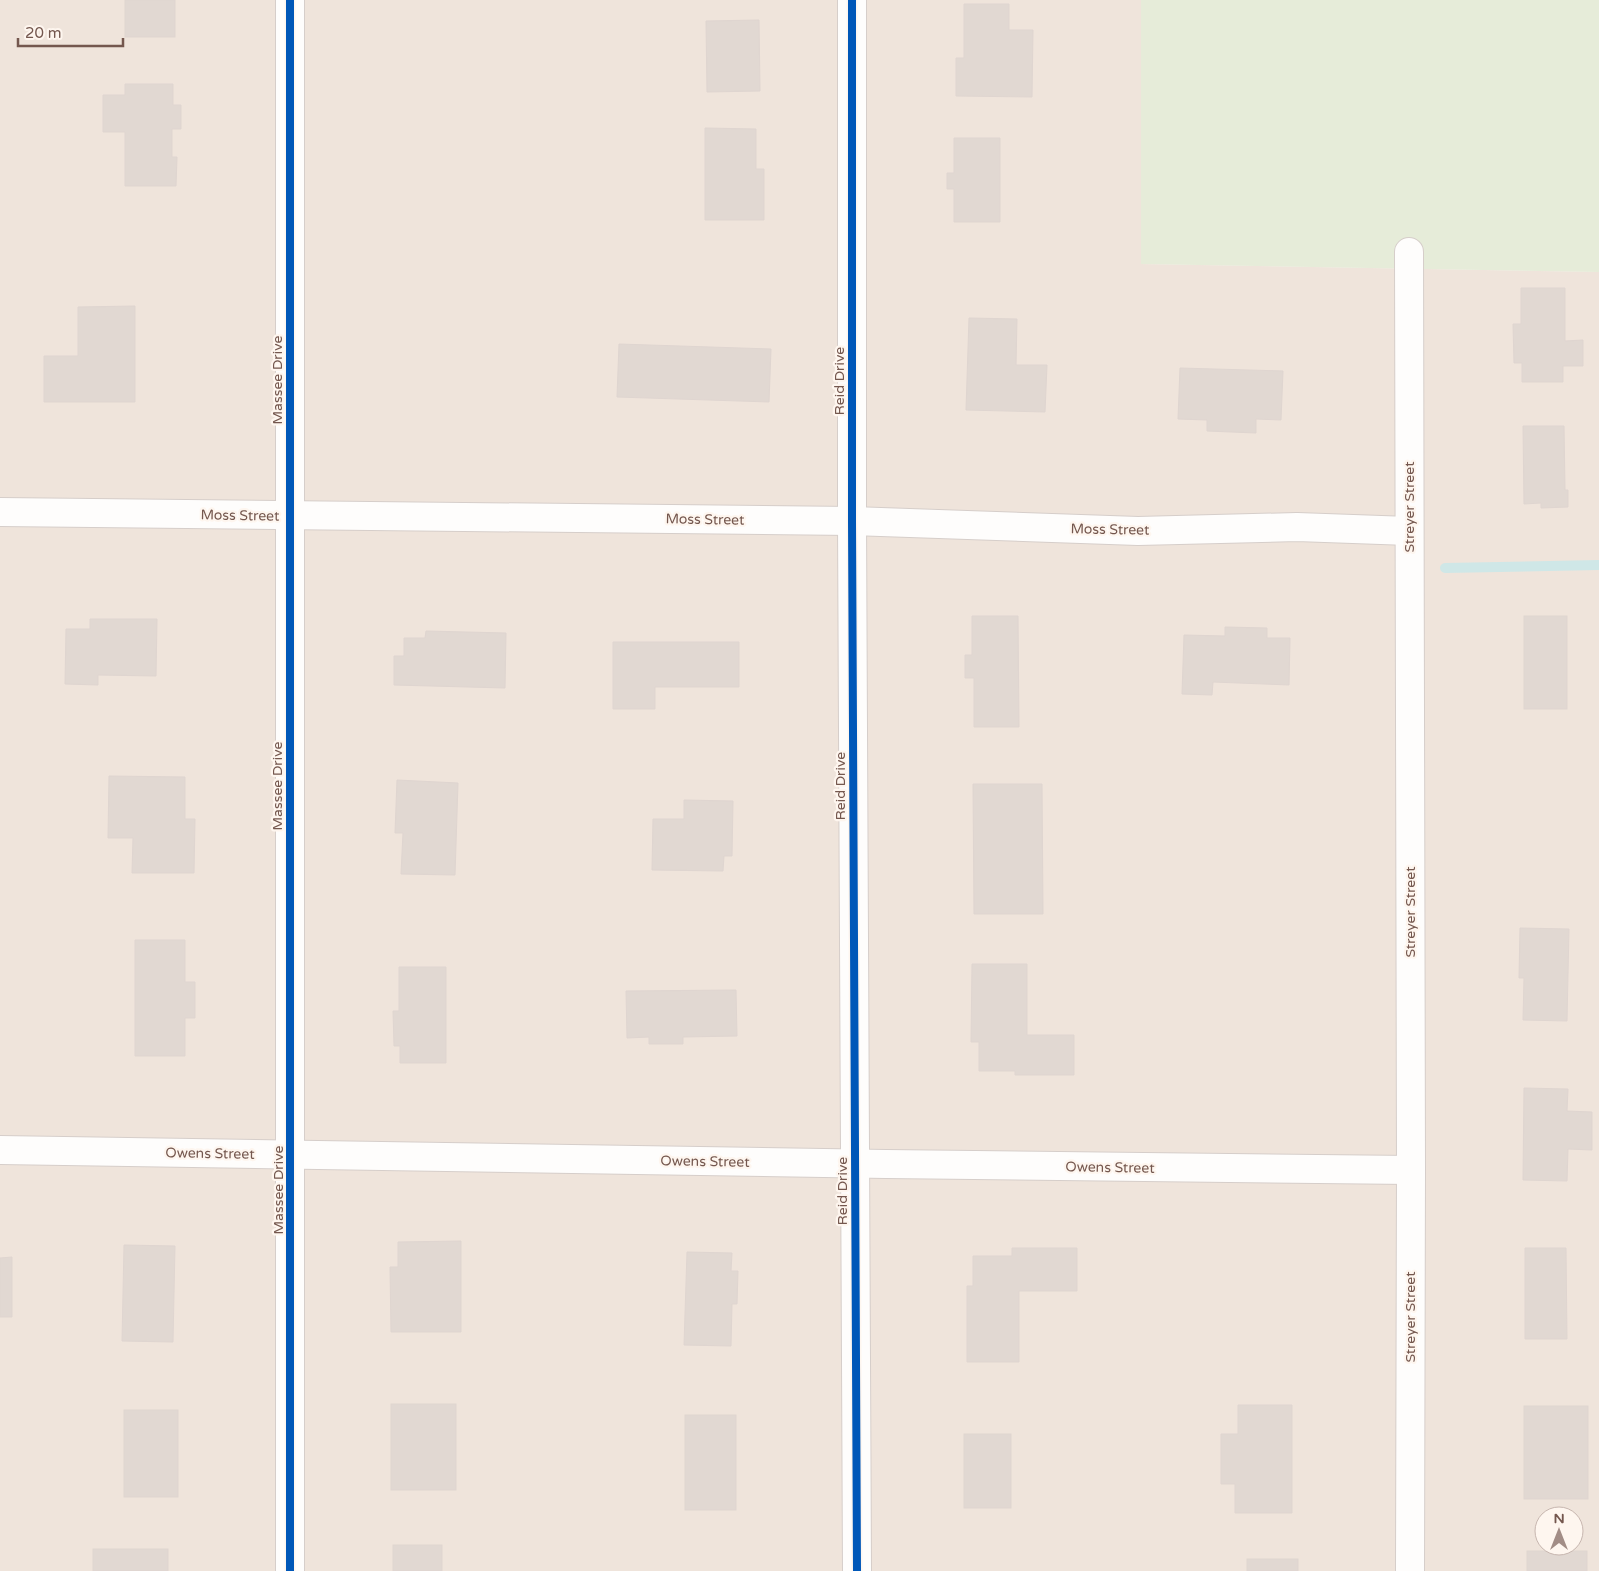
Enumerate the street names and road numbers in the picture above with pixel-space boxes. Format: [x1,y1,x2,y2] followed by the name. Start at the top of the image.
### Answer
[269,336,286,424] street label: Massee Drive
[831,347,848,415] street label: Reid Drive
[1401,461,1418,553] street label: Streyer Street
[200,506,280,525] street label: Moss Street
[665,510,745,529] street label: Moss Street
[1070,520,1150,539] street label: Moss Street
[269,742,286,830] street label: Massee Drive
[832,752,849,820] street label: Reid Drive
[1402,866,1419,958] street label: Streyer Street
[165,1144,255,1163] street label: Owens Street
[270,1146,287,1234] street label: Massee Drive
[660,1152,750,1171] street label: Owens Street
[834,1157,851,1225] street label: Reid Drive
[1065,1158,1155,1177] street label: Owens Street
[1402,1271,1419,1363] street label: Streyer Street

